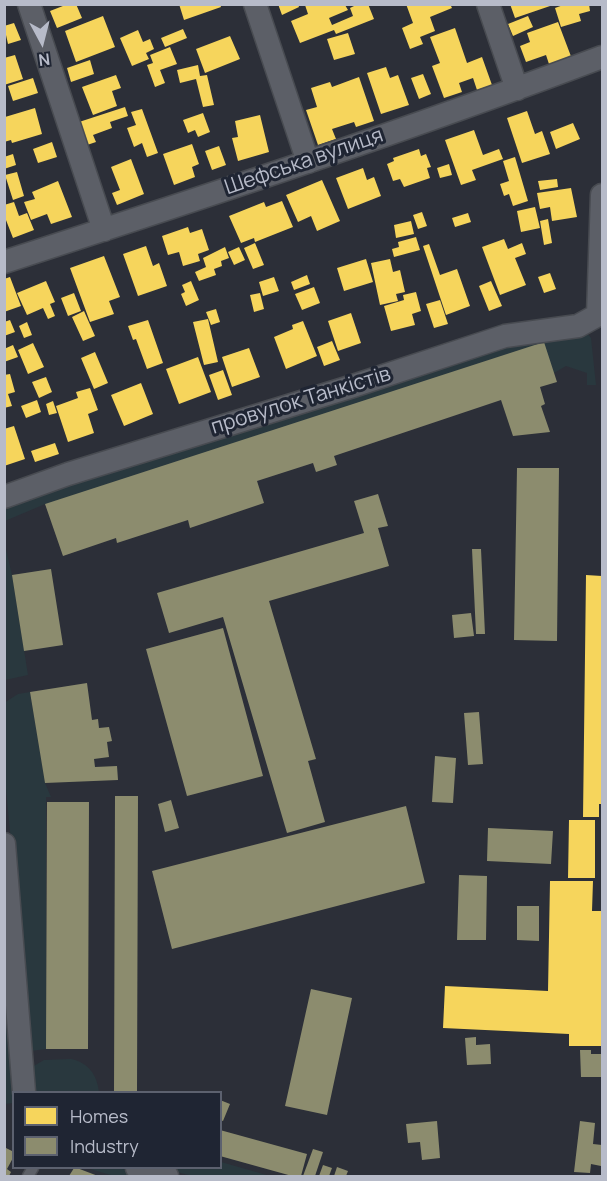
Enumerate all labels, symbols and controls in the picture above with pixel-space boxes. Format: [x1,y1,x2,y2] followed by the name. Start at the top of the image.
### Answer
[12,12,72,72] north arrow
[37,48,51,71] text: N
[221,123,387,201] street label: Шефська вулиця
[208,362,394,440] street label: провулок Танкістів
[12,1091,222,1169] legend
[70,1104,128,1128] text: Homes
[70,1134,139,1158] text: Industry

